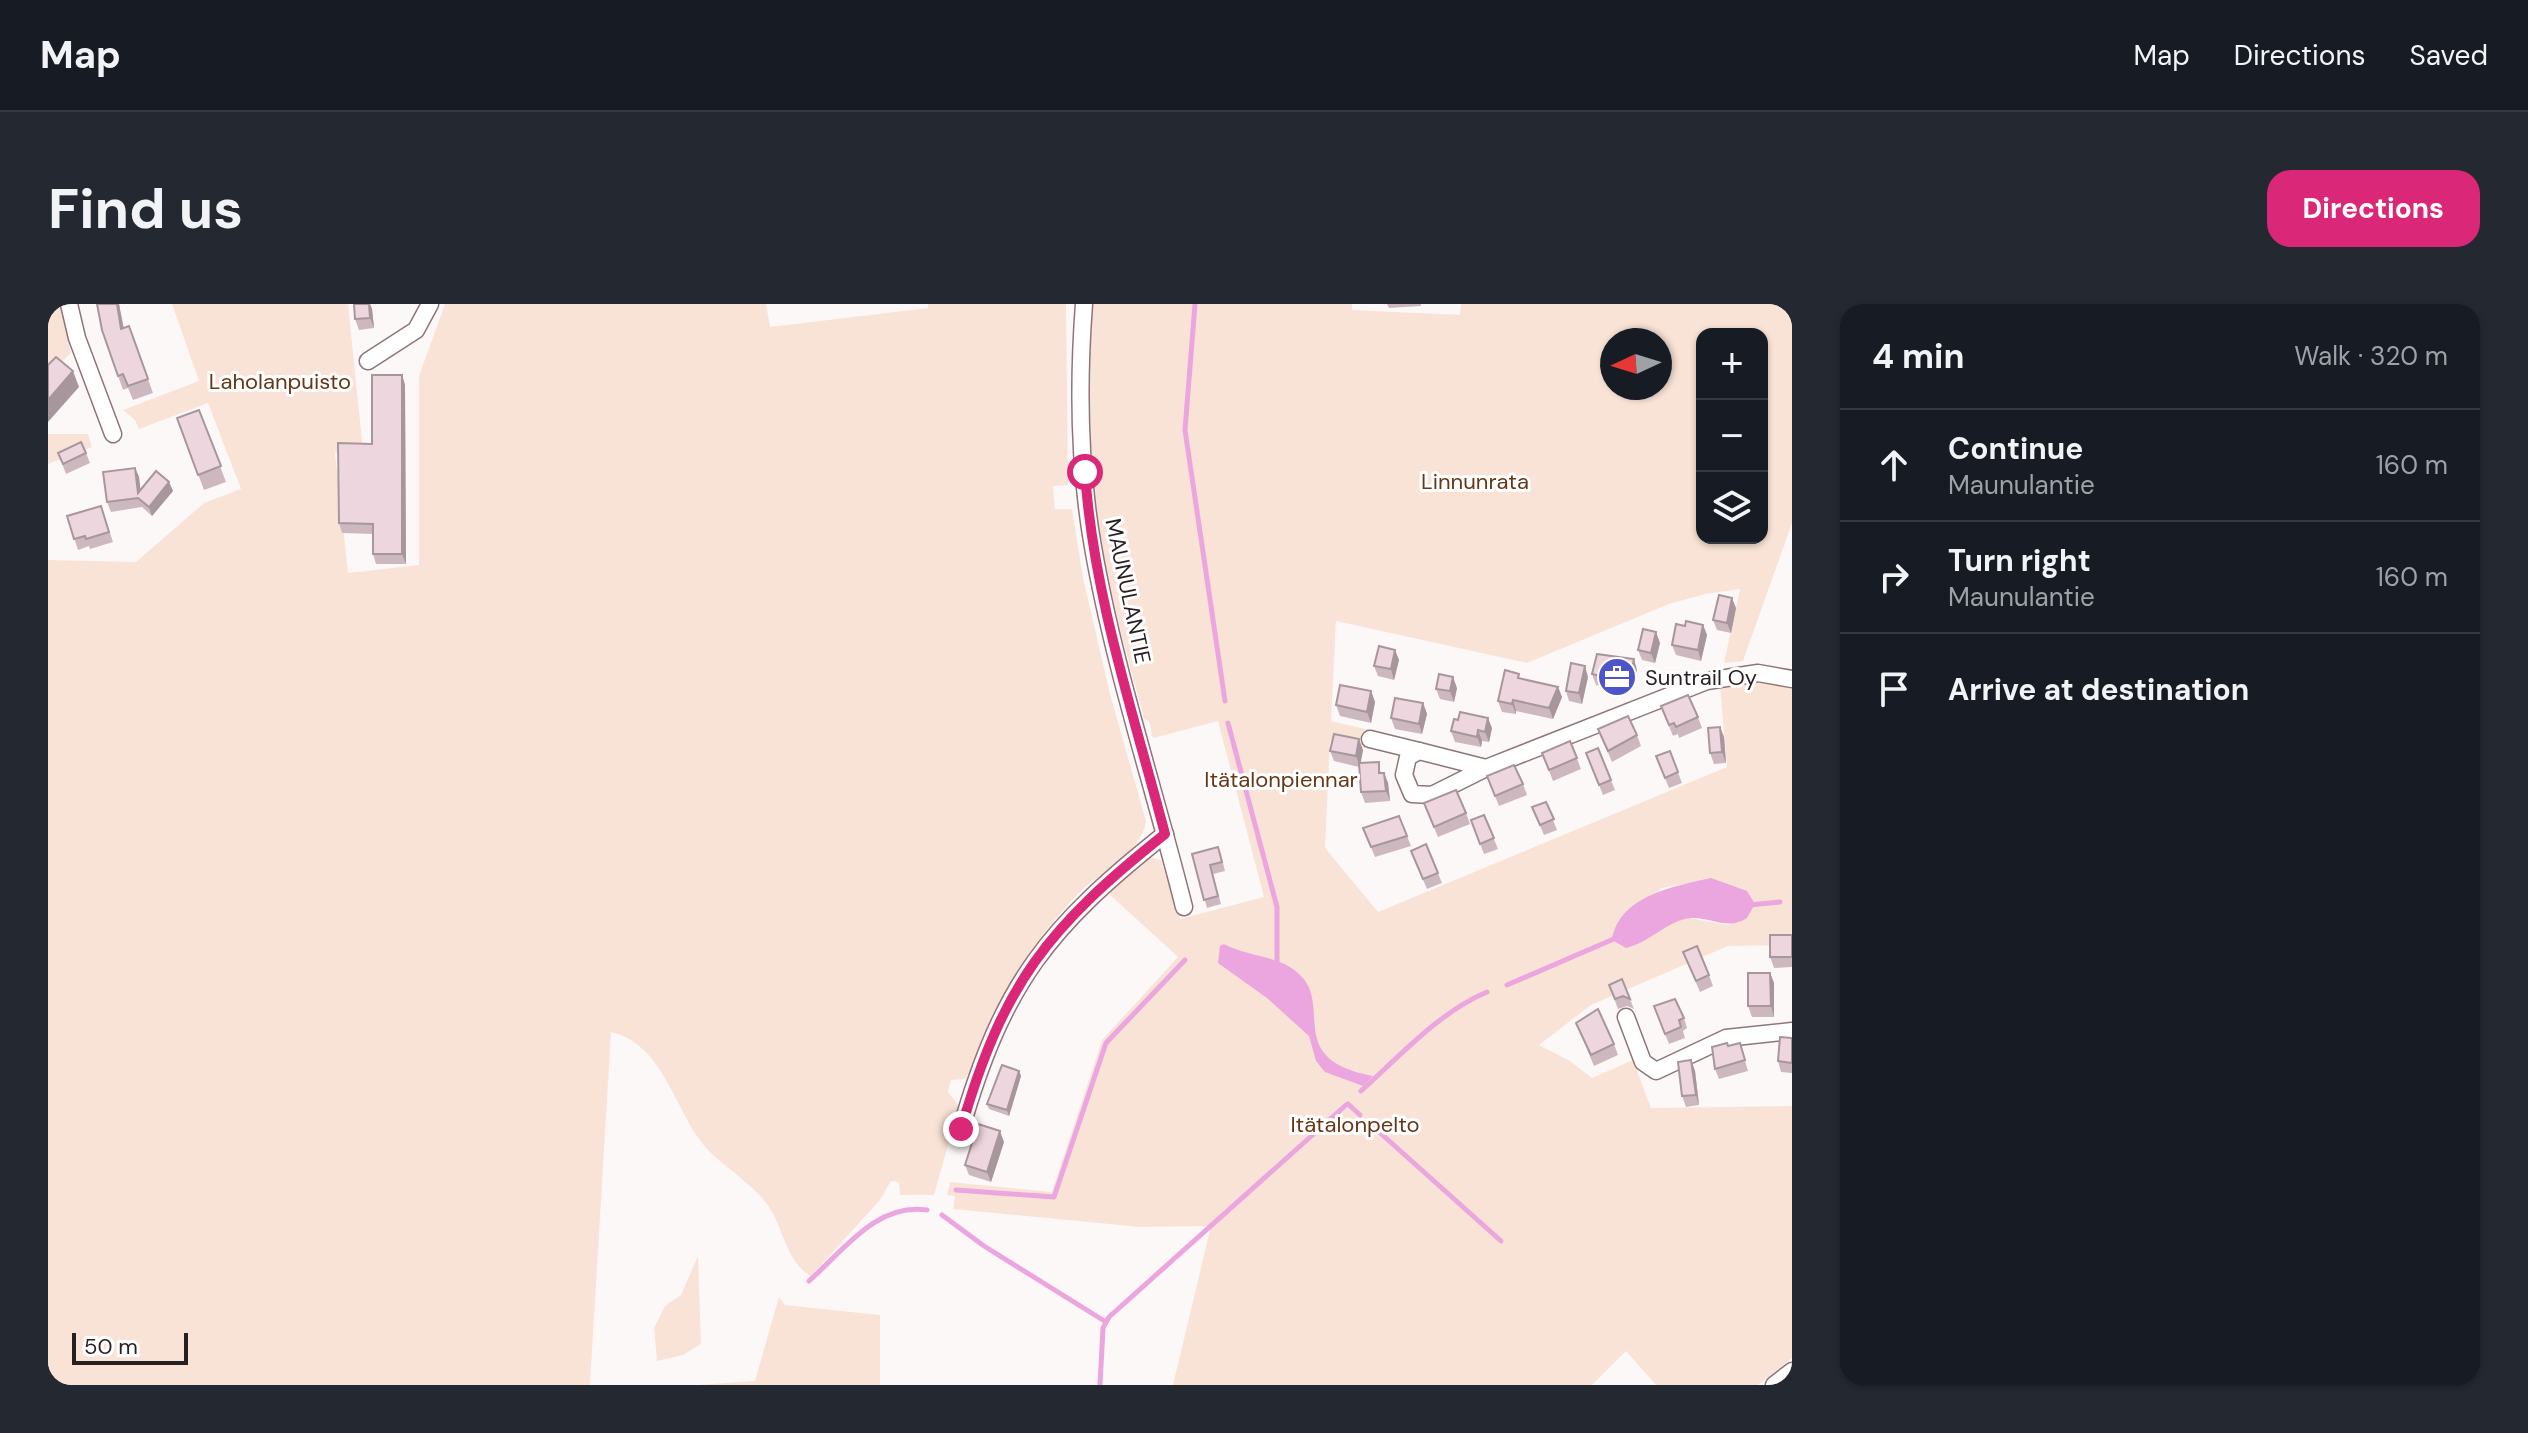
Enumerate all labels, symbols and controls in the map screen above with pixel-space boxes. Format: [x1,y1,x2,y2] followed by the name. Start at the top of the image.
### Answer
[40,30,121,80] text: Map
[2133,37,2190,74] text: Map
[2234,37,2366,74] text: Directions
[2410,37,2488,74] text: Saved
[2267,170,2480,247] button: Directions
[48,172,243,245] text: Find us
[1600,328,1672,400] north arrow
[1696,328,1768,544] map controls
[1696,328,1768,400] button: +
[1872,334,1964,379] text: 4 min
[2294,339,2448,373] text: Walk · 320 m
[209,367,351,396] park label: Laholanpuisto
[1696,400,1768,472] button: −
[1948,429,2083,468] text: Continue
[1872,443,1916,487] icon: ahead
[2376,448,2448,482] text: 160 m
[1067,454,1103,490] route start
[1421,467,1529,496] park label: Linnunrata
[1948,468,2095,502] text: Maunulantie
[1696,472,1768,544] button: layers
[1098,516,1158,666] street label: MAUNULANTIE
[1948,541,2091,580] text: Turn right
[1872,555,1916,599] icon: right
[2376,560,2448,594] text: 160 m
[1948,580,2095,614] text: Maunulantie
[1596,656,1638,698] office icon: Suntrail Oy
[1645,663,1757,692] place label: Suntrail Oy
[1872,667,1916,711] icon: arrive
[1948,670,2249,709] text: Arrive at destination
[1204,765,1358,794] park label: Itätalonpiennar
[1290,1110,1420,1139] park label: Itätalonpelto
[943,1111,979,1147] route end
[72,1329,188,1365] scale bar
[84,1332,138,1361] text: 50 m

